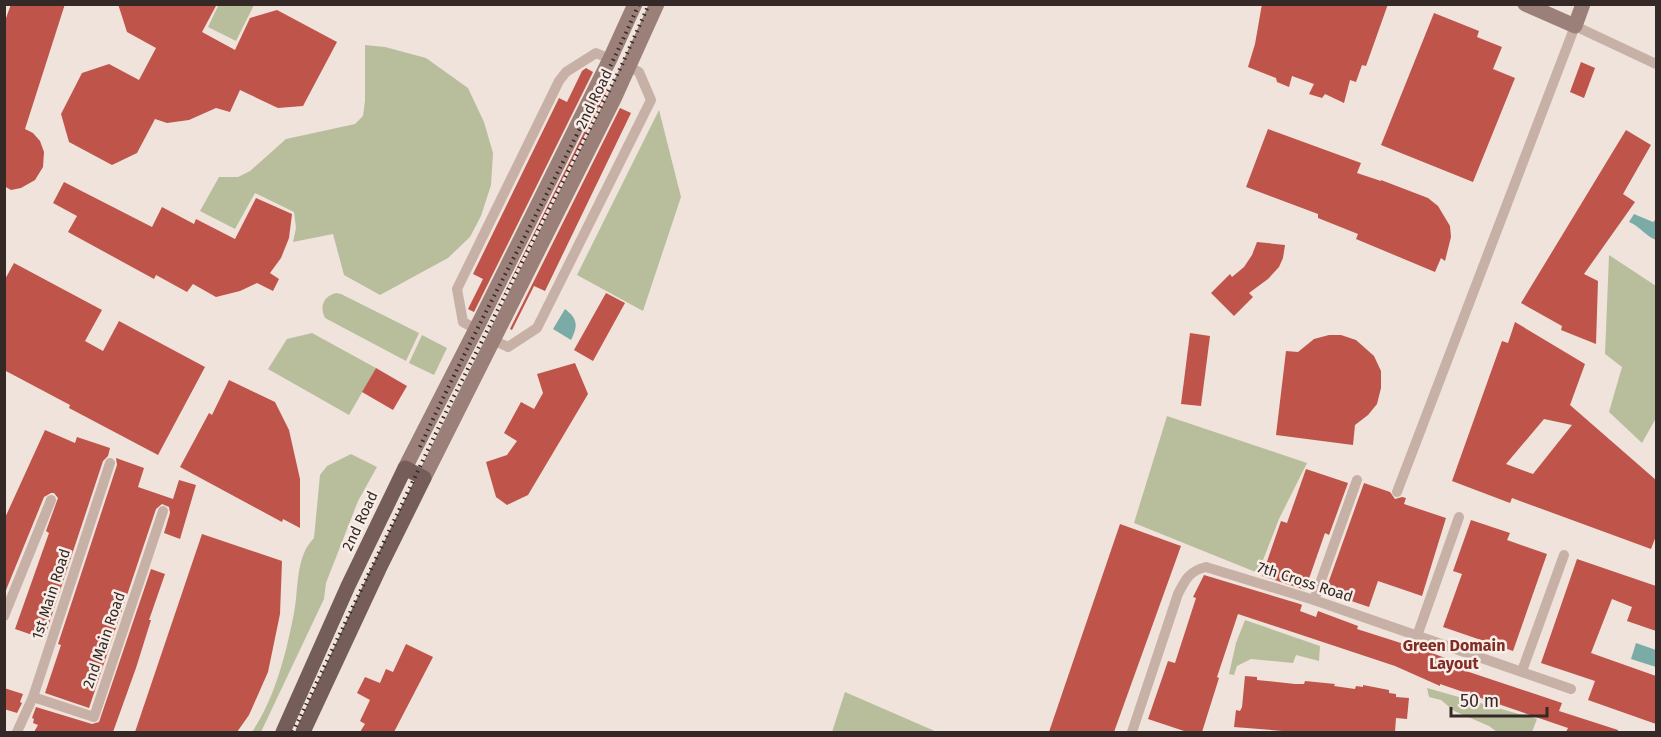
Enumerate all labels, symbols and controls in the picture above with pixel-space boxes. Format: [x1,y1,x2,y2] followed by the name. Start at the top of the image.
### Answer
[572,66,616,132] street label: 2nd Road
[338,488,382,554] street label: 2nd Road
[28,546,74,642] street label: 1st Main Road
[1255,558,1355,606] street label: 7th Cross Road
[79,590,129,690] street label: 2nd Main Road
[1403,636,1505,673] district label: Green Domain Layout
[1451,680,1547,718] scale bar
[1460,690,1499,712] text: 50 m

